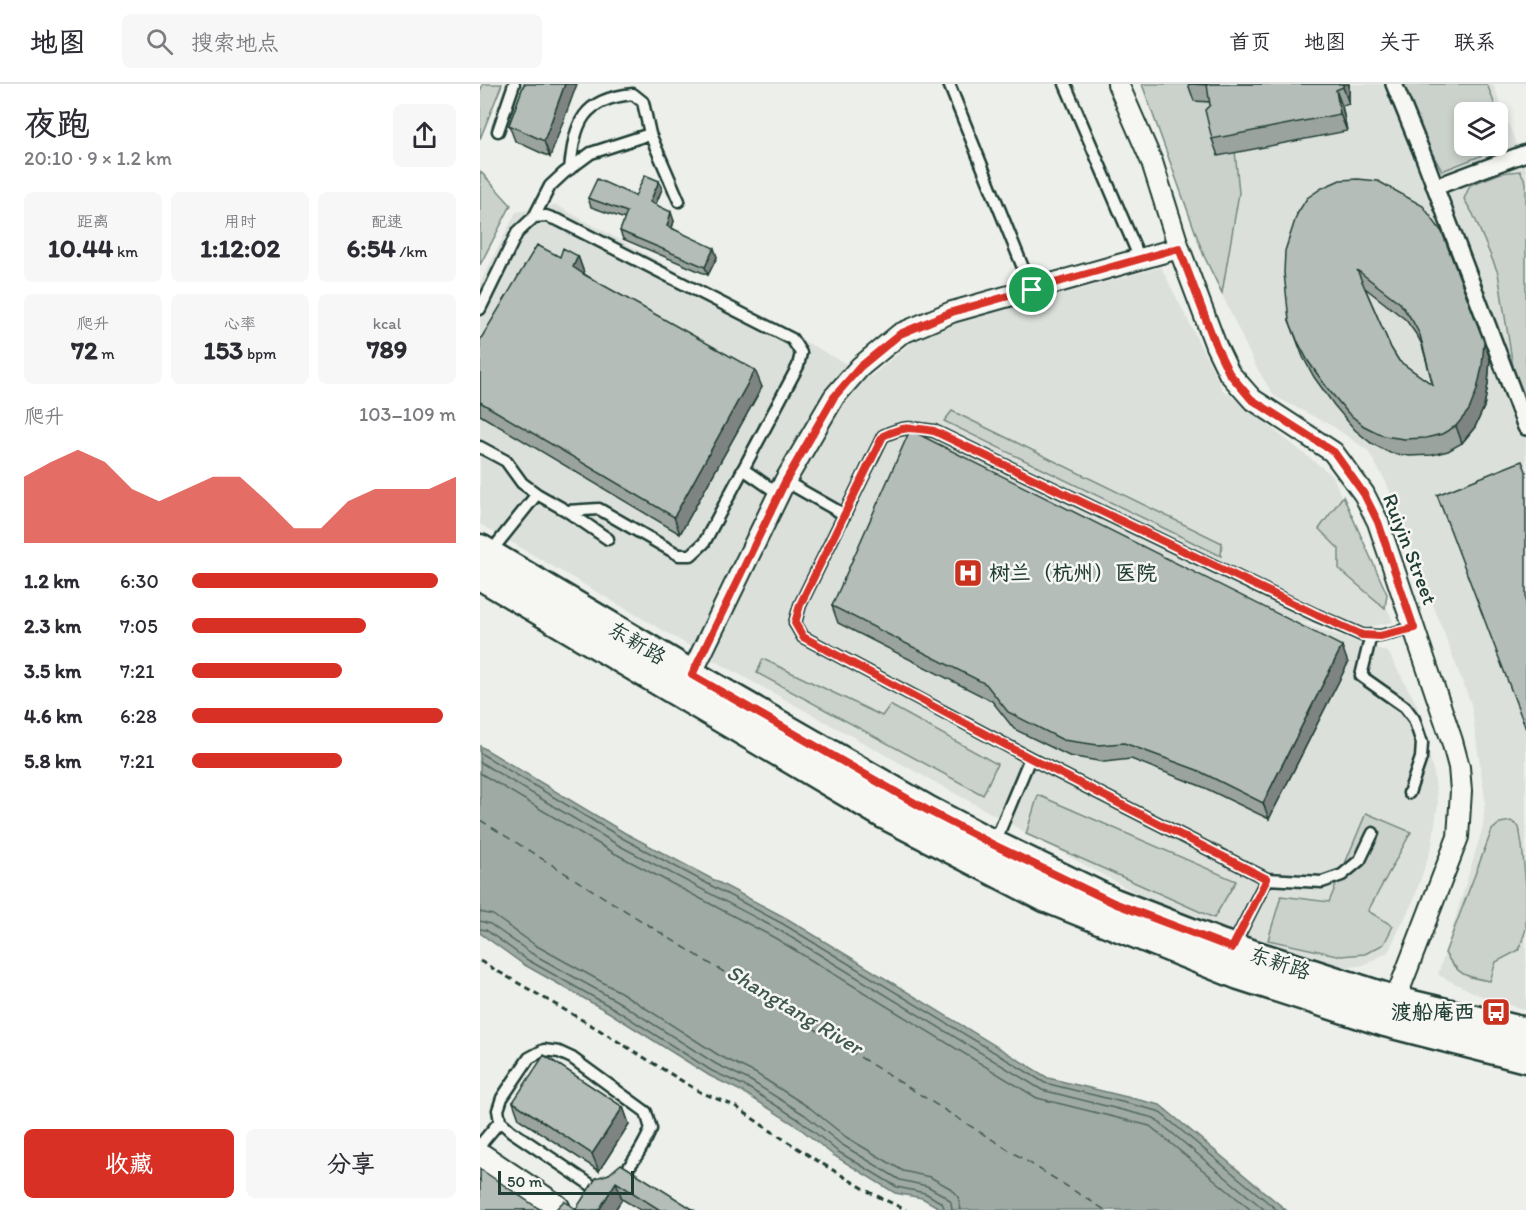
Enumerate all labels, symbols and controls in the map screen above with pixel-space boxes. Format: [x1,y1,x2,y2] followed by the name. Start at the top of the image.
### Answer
[122,14,542,68] search box
[30,25,86,59] text: 地图
[143,25,176,58] icon: search
[191,29,279,56] text: 搜索地点
[1229,29,1271,54] text: 首页
[1304,29,1346,54] text: 地图
[1379,29,1421,54] text: 关于
[1454,29,1496,54] text: 联系
[1454,102,1508,156] map controls
[1454,102,1508,156] button: layers
[24,104,90,143] text: 夜跑
[393,104,456,167] button: share
[24,146,172,170] text: 20:10 · 9 × 1.2 km
[77,212,109,231] text: 距离
[224,212,256,231] text: 用时
[371,212,403,231] text: 配速
[48,232,113,264] text: 10.44
[200,232,280,264] text: 1:12:02
[347,232,396,264] text: 6:54
[113,242,138,261] text: km
[396,242,427,261] text: /km
[1006,264,1057,315] pin
[1015,273,1048,306] icon: arrive
[77,314,109,333] text: 爬升
[224,314,256,333] text: 心率
[373,314,401,333] text: kcal
[367,333,407,365] text: 789
[71,334,98,366] text: 72
[203,334,243,366] text: 153
[98,344,115,363] text: m
[243,344,277,363] text: bpm
[359,402,456,426] text: 103–109 m
[24,404,64,428] text: 爬升
[1378,490,1443,608] street label: Ruiyin Street
[952,557,984,589] hospital icon: 树兰（杭州）医院
[989,560,1157,585] place label: 树兰（杭州）医院
[24,569,80,593] text: 1.2 km
[120,569,159,593] text: 6:30
[24,614,81,638] text: 2.3 km
[120,614,158,638] text: 7:05
[604,616,671,670] street label: 东新路
[24,659,81,683] text: 3.5 km
[120,659,155,683] text: 7:21
[24,704,82,728] text: 4.6 km
[120,704,157,728] text: 6:28
[24,749,81,773] text: 5.8 km
[120,749,155,773] text: 7:21
[1246,941,1314,984] street label: 东新路
[722,958,870,1062] water label: Shangtang River
[1480,996,1512,1028] bus stop icon: 渡船庵西
[1391,999,1475,1024] place label: 渡船庵西
[24,1129,234,1198] button: 收藏
[246,1129,456,1198] button: 分享
[498,1168,634,1196] scale bar
[507,1172,542,1191] text: 50 m

